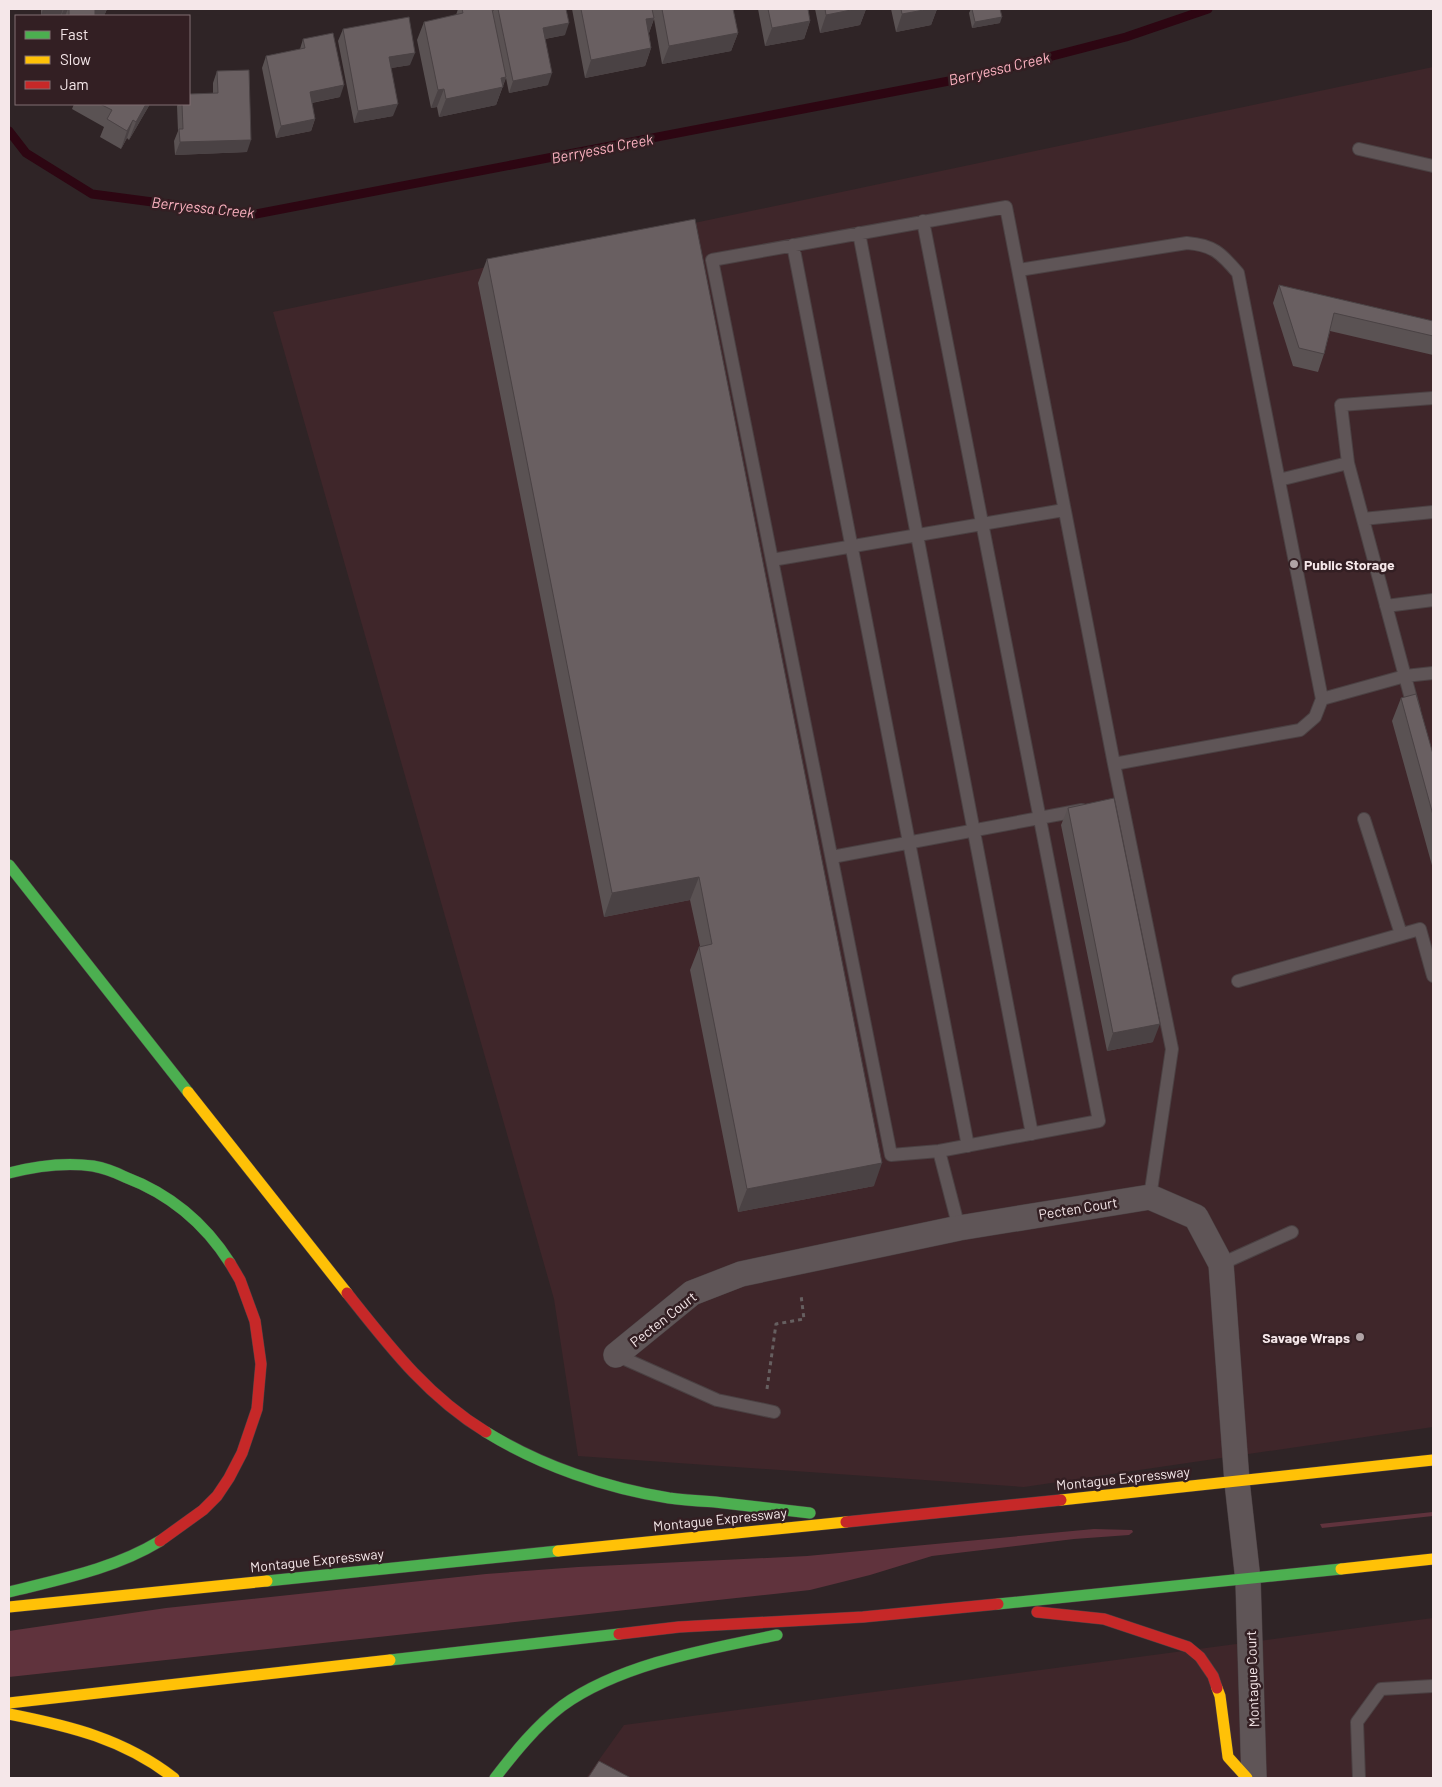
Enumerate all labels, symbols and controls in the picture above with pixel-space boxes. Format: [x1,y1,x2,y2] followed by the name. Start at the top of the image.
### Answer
[15,15,190,105] legend
[60,25,88,43] text: Fast
[947,47,1052,88] water label: Berryessa Creek
[60,50,91,68] text: Slow
[60,75,89,93] text: Jam
[550,129,655,167] water label: Berryessa Creek
[151,193,256,221] water label: Berryessa Creek
[1304,556,1395,573] place label: Public Storage
[1288,558,1300,570] marker: Public Storage
[1037,1193,1119,1223] street label: Pecten Court
[626,1288,700,1350] street label: Pecten Court
[1262,1329,1350,1346] place label: Savage Wraps
[1354,1331,1366,1343] marker: Savage Wraps
[1055,1462,1191,1493] street label: Montague Expressway
[652,1503,788,1534] street label: Montague Expressway
[249,1544,385,1575] street label: Montague Expressway
[1242,1630,1262,1728] street label: Montague Court

